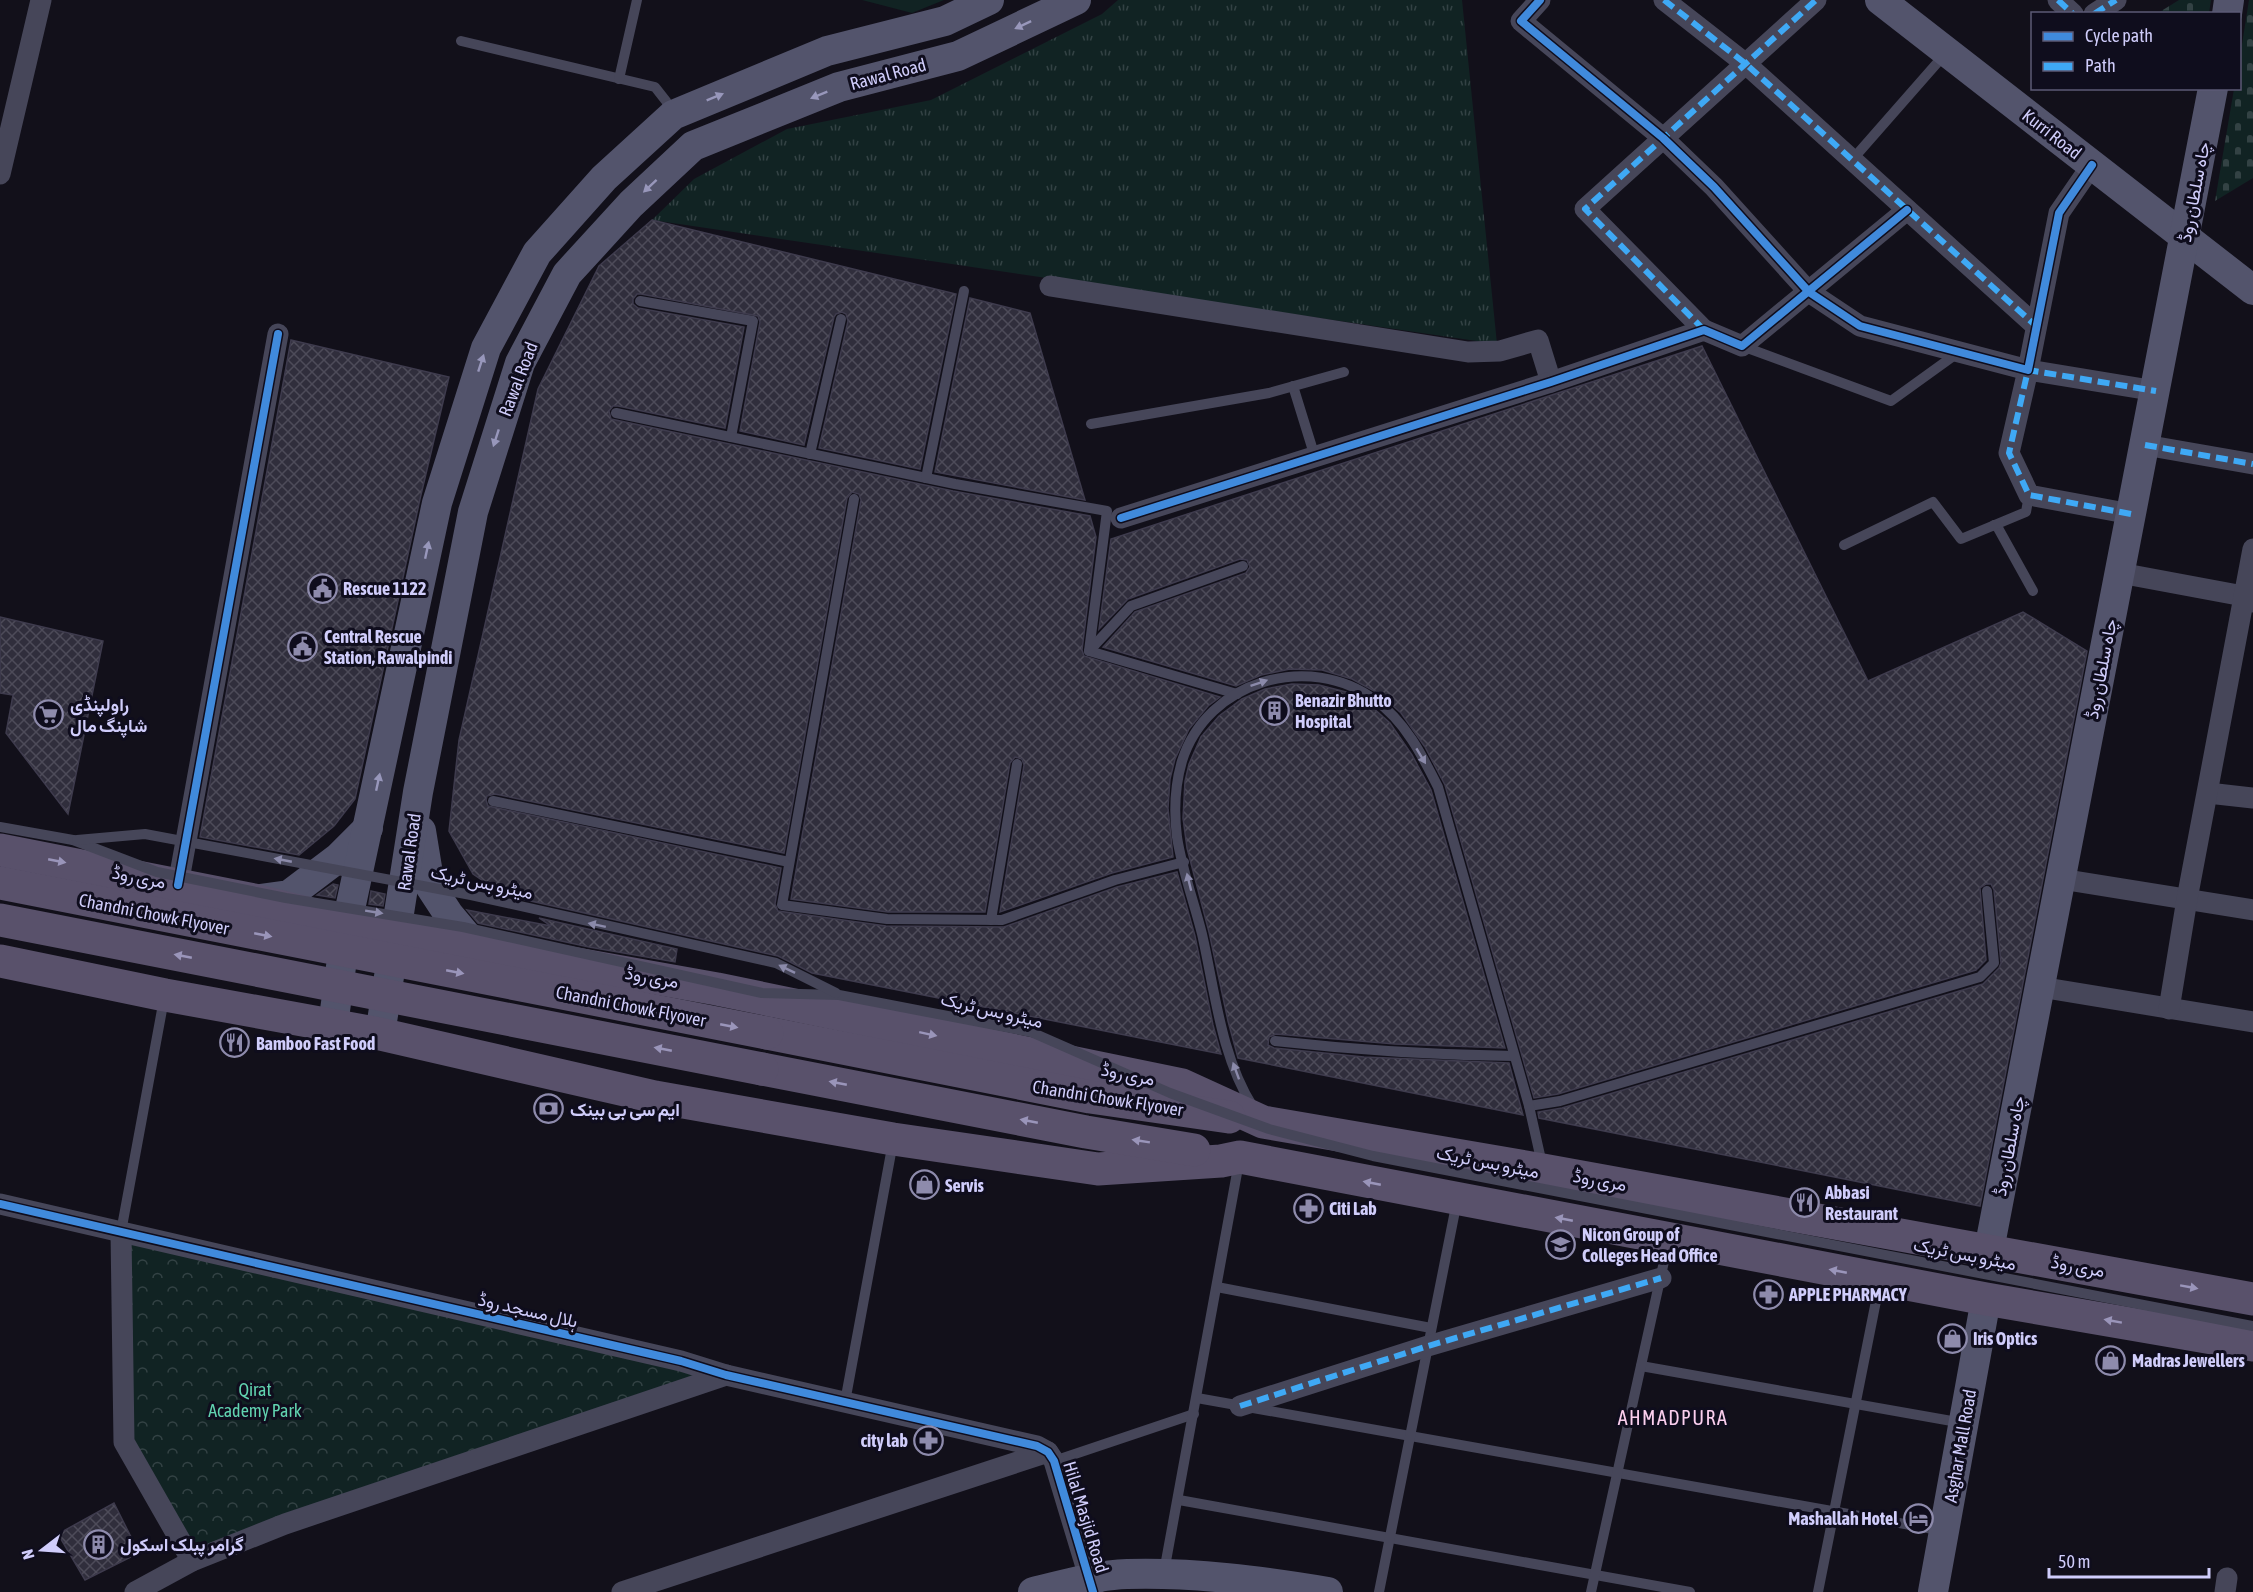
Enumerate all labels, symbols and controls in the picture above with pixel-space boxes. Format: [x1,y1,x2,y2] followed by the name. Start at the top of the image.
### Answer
[2031,12,2241,90] legend
[1014,21,1031,30] one-way arrow
[2085,25,2153,46] text: Cycle path
[848,54,928,94] street label: Rawal Road
[2085,55,2116,76] text: Path
[810,90,828,100] one-way arrow
[706,92,724,102] one-way arrow
[2018,105,2086,163] street label: Kurri Road
[2174,140,2216,244] street label: چاہ سلطان روڈ
[643,179,658,193] one-way arrow
[494,339,542,419] street label: Rawal Road
[477,354,486,372] one-way arrow
[491,429,501,447] one-way arrow
[423,540,432,559] one-way arrow
[306,572,338,604] public building icon: Rescue 1122
[343,578,426,599] place label: Rescue 1122
[2081,617,2123,721] street label: چاہ سلطان روڈ
[324,626,452,668] place label: Central Rescue Station, Rawalpindi
[287,630,319,662] public building icon: Central Rescue Station, Rawalpindi
[1251,677,1269,687] one-way arrow
[1295,690,1392,732] place label: Benazir Bhutto Hospital
[70,694,147,738] place label: راولپنڈی شاپنگ مال
[1258,694,1290,726] building icon: Benazir Bhutto Hospital
[33,698,65,730] supermarket icon: راولپنڈی شاپنگ مال
[1416,748,1426,765] one-way arrow
[374,773,384,791] one-way arrow
[393,812,425,892] street label: Rawal Road
[273,855,292,864] one-way arrow
[48,857,67,866] one-way arrow
[429,861,535,904] street label: میٹرو بس ٹریک
[110,862,168,893] street label: مری روڈ
[1183,873,1193,891] one-way arrow
[77,889,231,939] street label: Chandni Chowk Flyover
[364,908,383,917] one-way arrow
[588,919,607,929] one-way arrow
[254,931,273,940] one-way arrow
[173,951,192,960] one-way arrow
[623,962,681,993] street label: مری روڈ
[778,964,796,974] one-way arrow
[446,968,465,977] one-way arrow
[554,981,708,1031] street label: Chandni Chowk Flyover
[939,988,1045,1033] street label: میٹرو بس ٹریک
[719,1022,738,1031] one-way arrow
[219,1027,251,1059] restaurant icon: Bamboo Fast Food
[919,1030,938,1039] one-way arrow
[256,1033,375,1054] place label: Bamboo Fast Food
[653,1044,672,1053] one-way arrow
[1099,1059,1157,1090] street label: مری روڈ
[1231,1062,1240,1080] one-way arrow
[1031,1076,1185,1120] street label: Chandni Chowk Flyover
[828,1078,847,1087] one-way arrow
[533,1093,565,1125] bank icon: ایم سی بی بینک
[1989,1094,2031,1198] street label: چاہ سلطان روڈ
[570,1099,680,1122] place label: ایم سی بی بینک
[1019,1116,1038,1125] one-way arrow
[1131,1136,1150,1145] one-way arrow
[1435,1142,1541,1183] street label: میٹرو بس ٹریک
[1571,1165,1629,1196] street label: مری روڈ
[908,1169,940,1201] shop icon: Servis
[945,1175,985,1196] place label: Servis
[1363,1178,1382,1187] one-way arrow
[1824,1182,1899,1224] place label: Abbasi Restaurant
[1788,1186,1820,1218] restaurant icon: Abbasi Restaurant
[1292,1192,1324,1224] pharmacy icon: Citi Lab
[1329,1198,1377,1219] place label: Citi Lab
[1554,1214,1573,1223] one-way arrow
[1582,1224,1718,1266] place label: Nicon Group of Colleges Head Office
[1545,1228,1577,1260] school or university icon: Nicon Group of Colleges Head Office
[1912,1234,2018,1275] street label: میٹرو بس ٹریک
[2049,1251,2107,1282] street label: مری روڈ
[1828,1266,1847,1275] one-way arrow
[1752,1278,1784,1310] pharmacy icon: APPLE PHARMACY
[2180,1283,2199,1292] one-way arrow
[1788,1284,1908,1305] place label: APPLE PHARMACY
[476,1288,580,1334] street label: ہلال مسجد روڈ
[2103,1316,2122,1325] one-way arrow
[1936,1322,1968,1354] shop icon: Iris Optics
[1973,1328,2038,1349] place label: Iris Optics
[2095,1344,2127,1376] shop icon: Madras Jewellers
[2132,1350,2245,1371] place label: Madras Jewellers
[208,1379,302,1421] park label: Qirat Academy Park
[1940,1388,1980,1504] street label: Asghar Mall Road
[1618,1406,1728,1429] district label: AHMADPURA
[913,1424,945,1456] pharmacy icon: city lab
[860,1430,908,1451] place label: city lab
[1059,1459,1113,1575] street label: Hilal Masjid Road
[1903,1502,1935,1534] hotel icon: Mashallah Hotel
[1788,1508,1898,1529] place label: Mashallah Hotel
[12,1520,72,1580] north arrow
[83,1528,115,1560] building icon: گرامر پبلک اسکول
[120,1534,244,1557] place label: گرامر پبلک اسکول
[2049,1541,2210,1579] scale bar
[18,1547,38,1562] text: N
[2058,1551,2090,1572] text: 50 m

